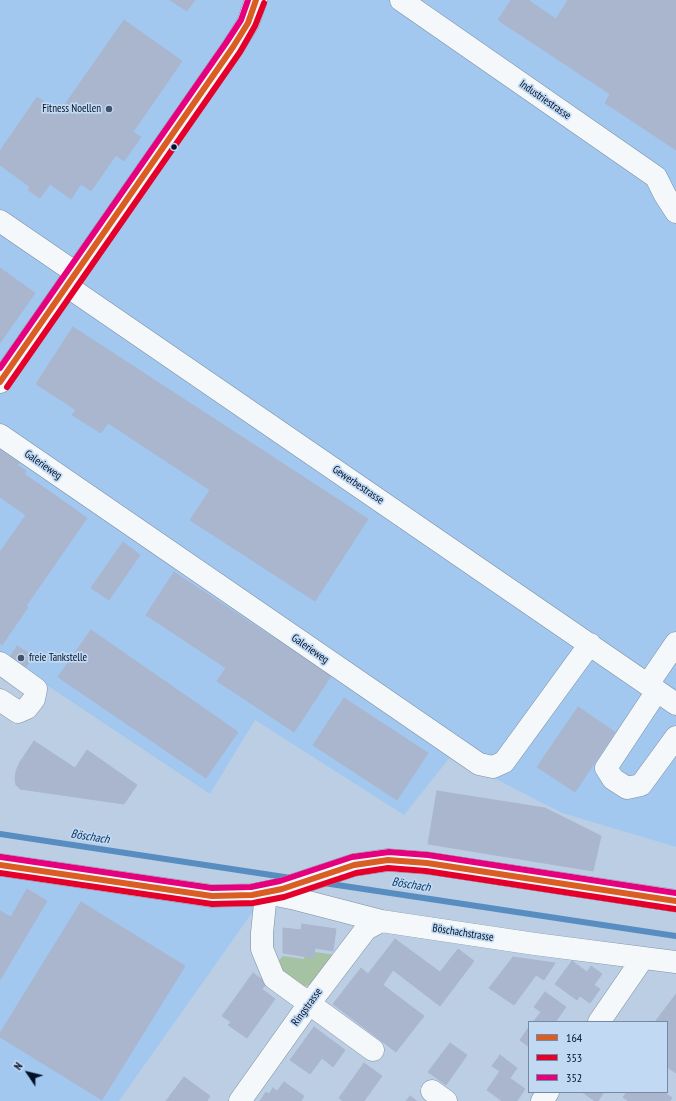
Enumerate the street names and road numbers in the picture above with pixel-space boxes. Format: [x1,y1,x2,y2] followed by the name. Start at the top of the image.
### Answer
[517,77,573,123] street label: Industriestrasse
[22,447,64,483] street label: Galerieweg
[330,463,386,507] street label: Gewerbestrasse
[289,631,331,667] street label: Galerieweg
[431,922,495,944] street label: Böschachstrasse
[289,986,325,1028] street label: Ringstrasse

